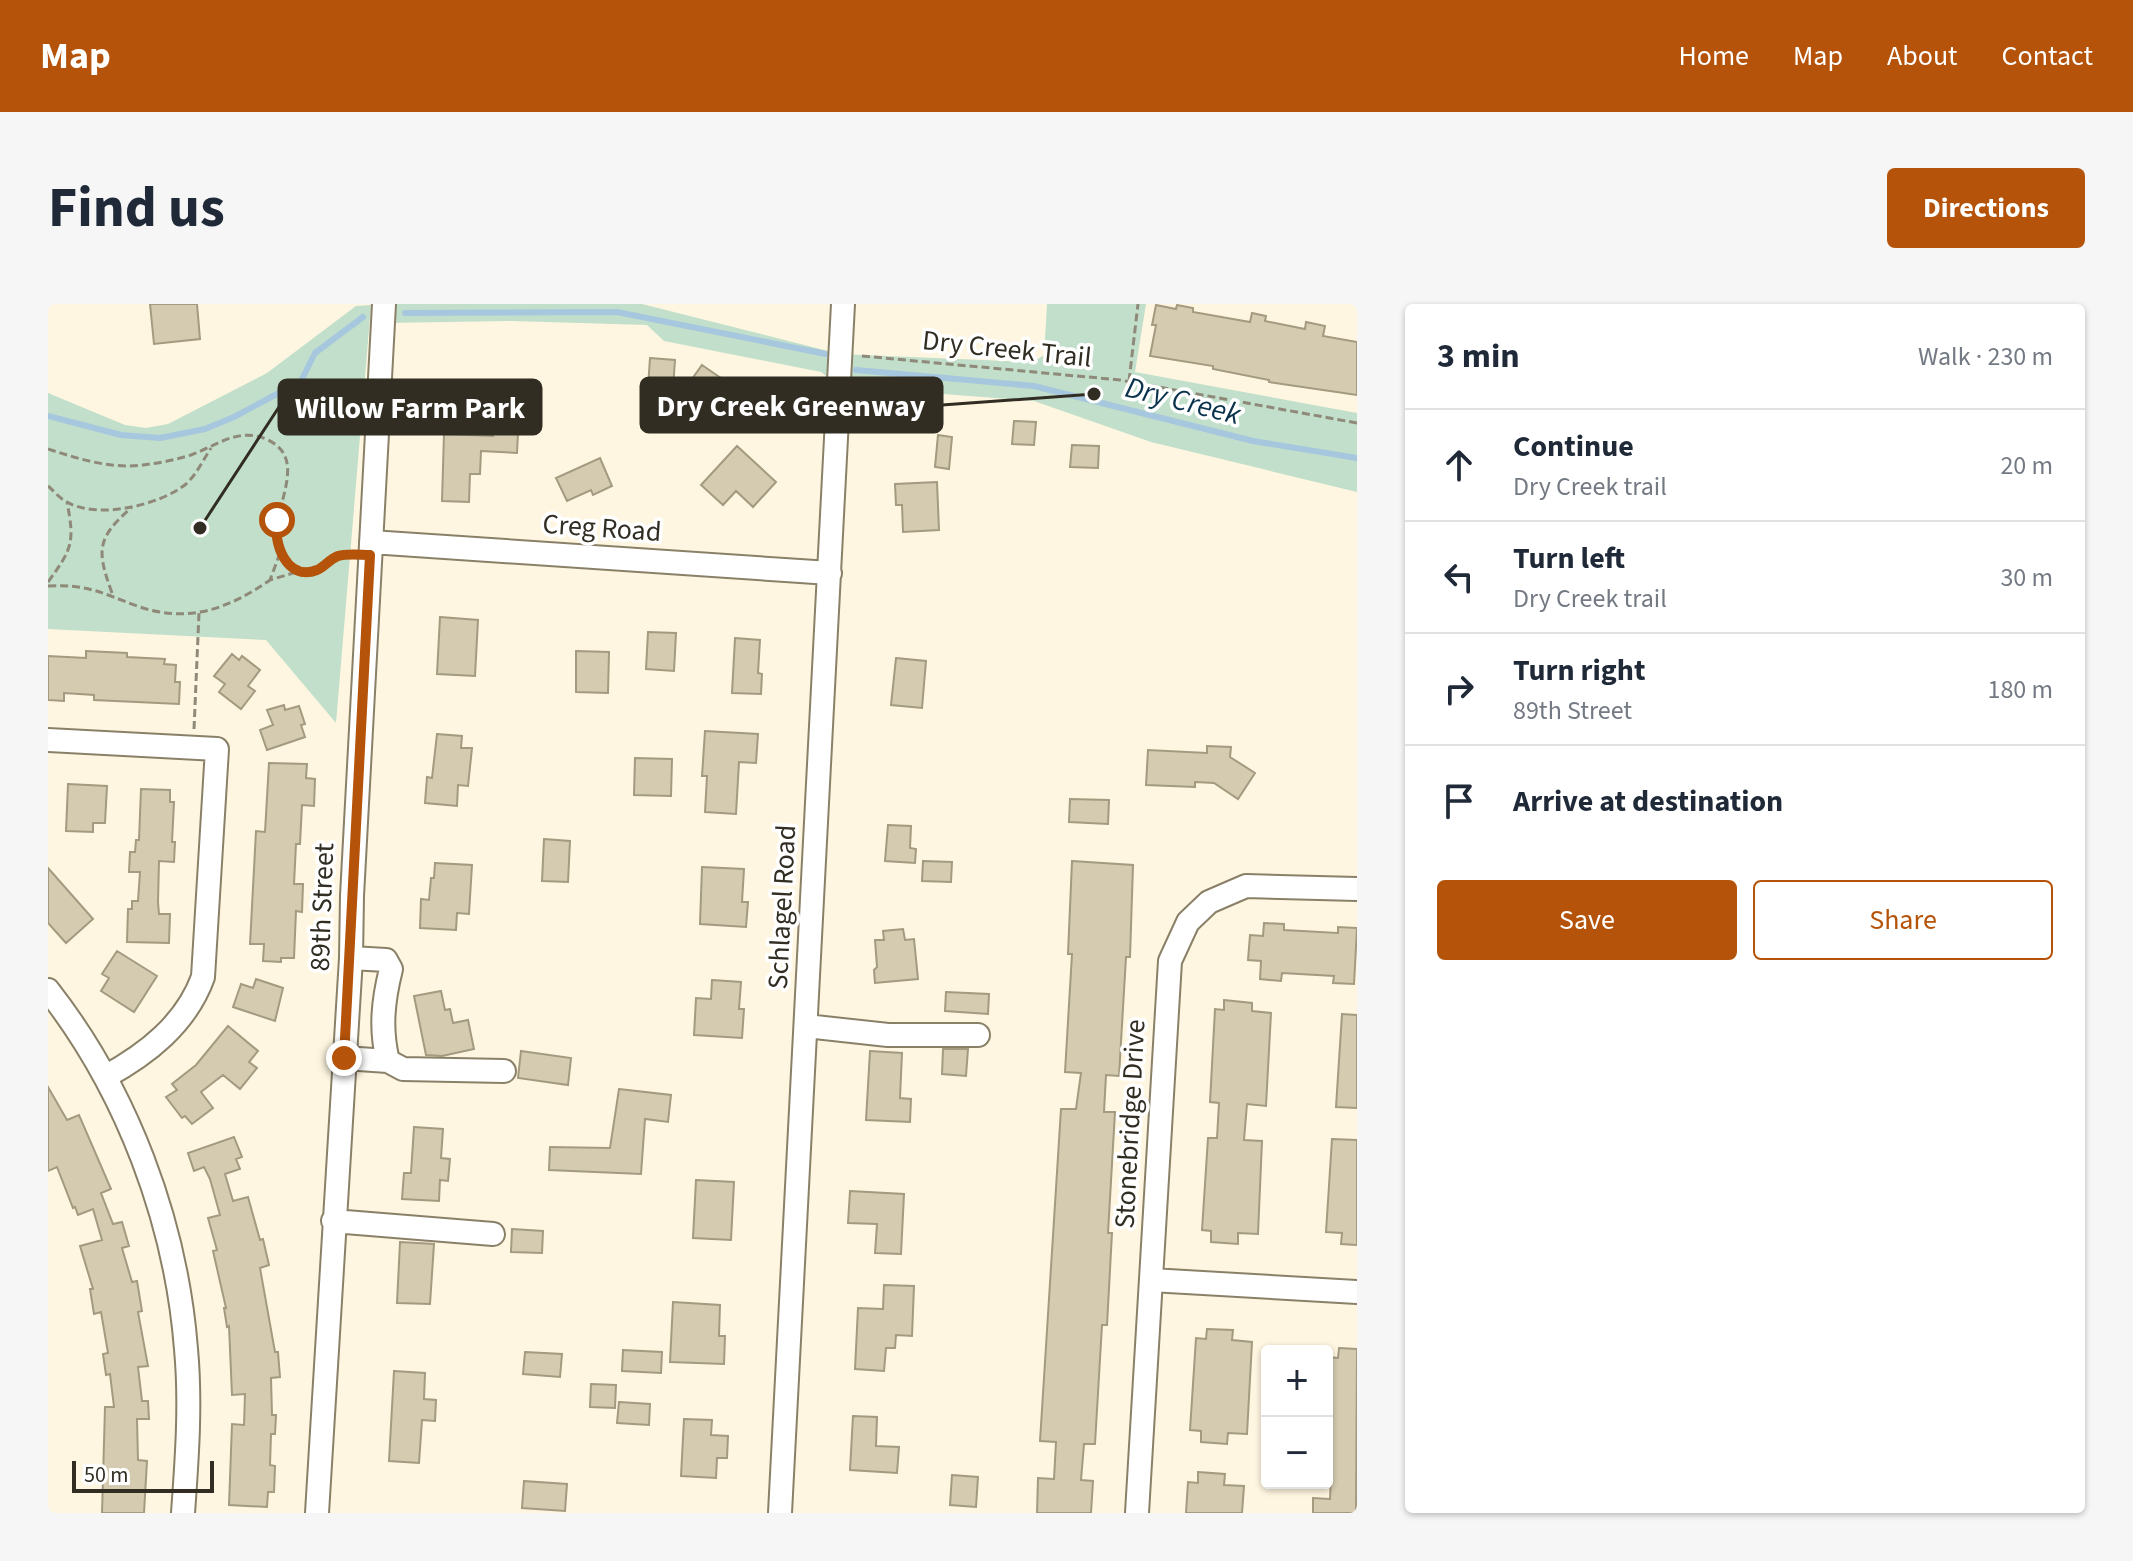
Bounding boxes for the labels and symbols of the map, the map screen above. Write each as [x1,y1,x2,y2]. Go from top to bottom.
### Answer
street label: Dry Creek Trail [920,320,1094,378]
water label: Dry Creek [1121,366,1246,436]
callout: Dry Creek Greenway [641,378,942,432]
callout: Willow Farm Park [279,380,541,434]
text: Dry Creek Greenway [657,385,926,428]
text: Willow Farm Park [295,387,526,430]
route start [259,502,295,538]
street label: Creg Road [541,504,663,552]
street label: Schlagel Road [758,824,806,990]
street label: 89th Street [300,842,344,972]
street label: Stonebridge Drive [1105,1018,1155,1230]
route end [326,1040,362,1076]
scale bar [72,1457,214,1493]

